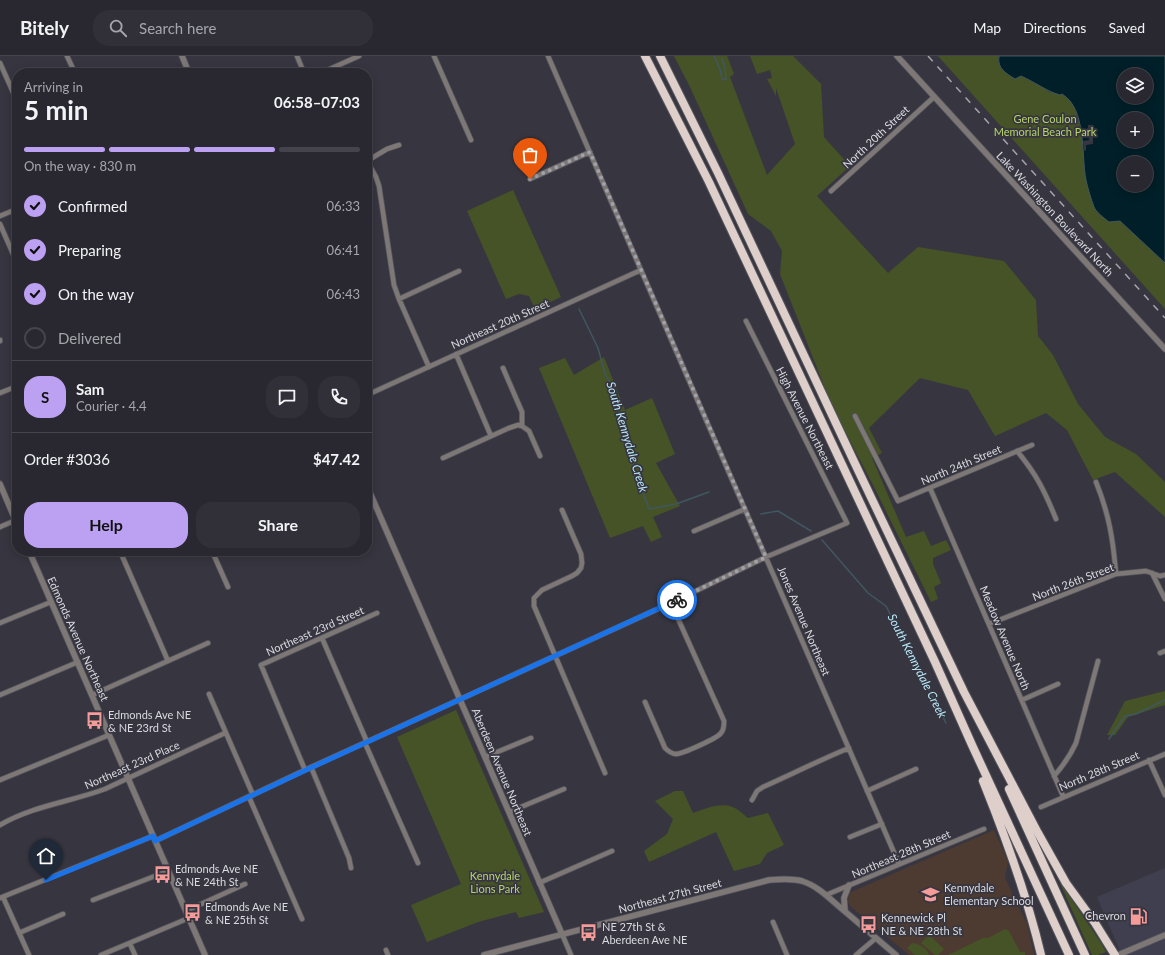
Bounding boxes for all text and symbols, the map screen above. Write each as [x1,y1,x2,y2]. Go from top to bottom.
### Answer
search box [93,10,373,46]
text: Bitely [20,16,69,39]
icon: search [107,17,129,39]
text: Search here [139,19,216,37]
text: Map [974,19,1001,36]
text: Directions [1023,19,1086,36]
text: Saved [1108,19,1145,36]
map controls [1117,68,1153,192]
button: layers [1117,68,1153,104]
text: Arriving in [24,79,83,95]
text: 06:58–07:03 [274,93,360,111]
text: 5 min [24,94,88,126]
street label: North 20th Street [840,103,912,171]
park label: Gene Coulon Memorial Beach Park [994,112,1097,138]
button: + [1117,112,1153,148]
pin [513,138,547,179]
icon: bag [519,144,541,166]
street label: Lake Washington Boulevard North [994,149,1117,279]
button: − [1117,156,1153,192]
text: On the way · 830 m [24,158,136,174]
icon: check [24,195,46,217]
text: Confirmed [58,197,127,215]
text: 06:33 [327,198,360,214]
icon: check [24,239,46,261]
text: Preparing [58,241,121,259]
text: 06:41 [327,242,360,258]
icon: check [24,283,46,305]
text: On the way [58,285,134,303]
text: 06:43 [327,286,360,302]
street label: Northeast 20th Street [449,296,551,351]
text: Delivered [58,329,121,347]
street label: High Avenue Northeast [774,364,837,471]
button: chat [266,376,308,418]
button: phone [318,376,360,418]
text: Sam [76,380,104,398]
water label: South Kennydale Creek [603,380,652,494]
text: S [41,388,49,406]
text: Courier · 4.4 [76,398,147,414]
street label: North 24th Street [919,442,1003,487]
text: Order #3036 [24,450,110,468]
text: $47.42 [313,450,360,468]
button: Help [24,502,188,548]
button: Share [196,502,360,548]
street label: North 26th Street [1030,560,1115,603]
street label: Jones Avenue Northeast [776,564,833,678]
street label: Edmonds Avenue Northeast [45,575,112,703]
courier [657,580,697,620]
street label: Meadow Avenue North [978,584,1033,692]
icon: bike [666,589,688,611]
street label: Northeast 23rd Street [264,603,366,658]
water label: South Kennydale Creek [885,611,950,721]
street label: Aberdeen Avenue Northeast [470,706,535,838]
place label: Edmonds Ave NE & NE 23rd St [108,708,191,734]
bus stop icon: Edmonds Ave NE & NE 23rd St [85,711,105,731]
street label: Northeast 23rd Place [82,738,181,791]
street label: North 28th Street [1057,748,1141,793]
street label: Northeast 28th Street [849,827,952,880]
pin [29,839,63,880]
icon: home [35,845,57,867]
place label: Edmonds Ave NE & NE 24th St [175,862,258,888]
bus stop icon: Edmonds Ave NE & NE 24th St [152,865,172,885]
park label: Kennydale Lions Park [470,869,520,895]
street label: Northeast 27th Street [617,876,723,916]
place label: Kennydale Elementary School [944,881,1034,907]
school or university icon: Kennydale Elementary School [921,884,941,904]
place label: Edmonds Ave NE & NE 25th St [205,900,288,926]
bus stop icon: Edmonds Ave NE & NE 25th St [182,903,202,923]
fuel station icon: Chevron [1129,906,1149,926]
place label: Chevron [1085,909,1126,922]
place label: Kennewick Pl NE & NE 28th St [881,911,962,937]
bus stop icon: Kennewick Pl NE & NE 28th St [858,914,878,934]
place label: NE 27th St & Aberdeen Ave NE [602,920,687,946]
bus stop icon: NE 27th St & Aberdeen Ave NE [579,923,599,943]

